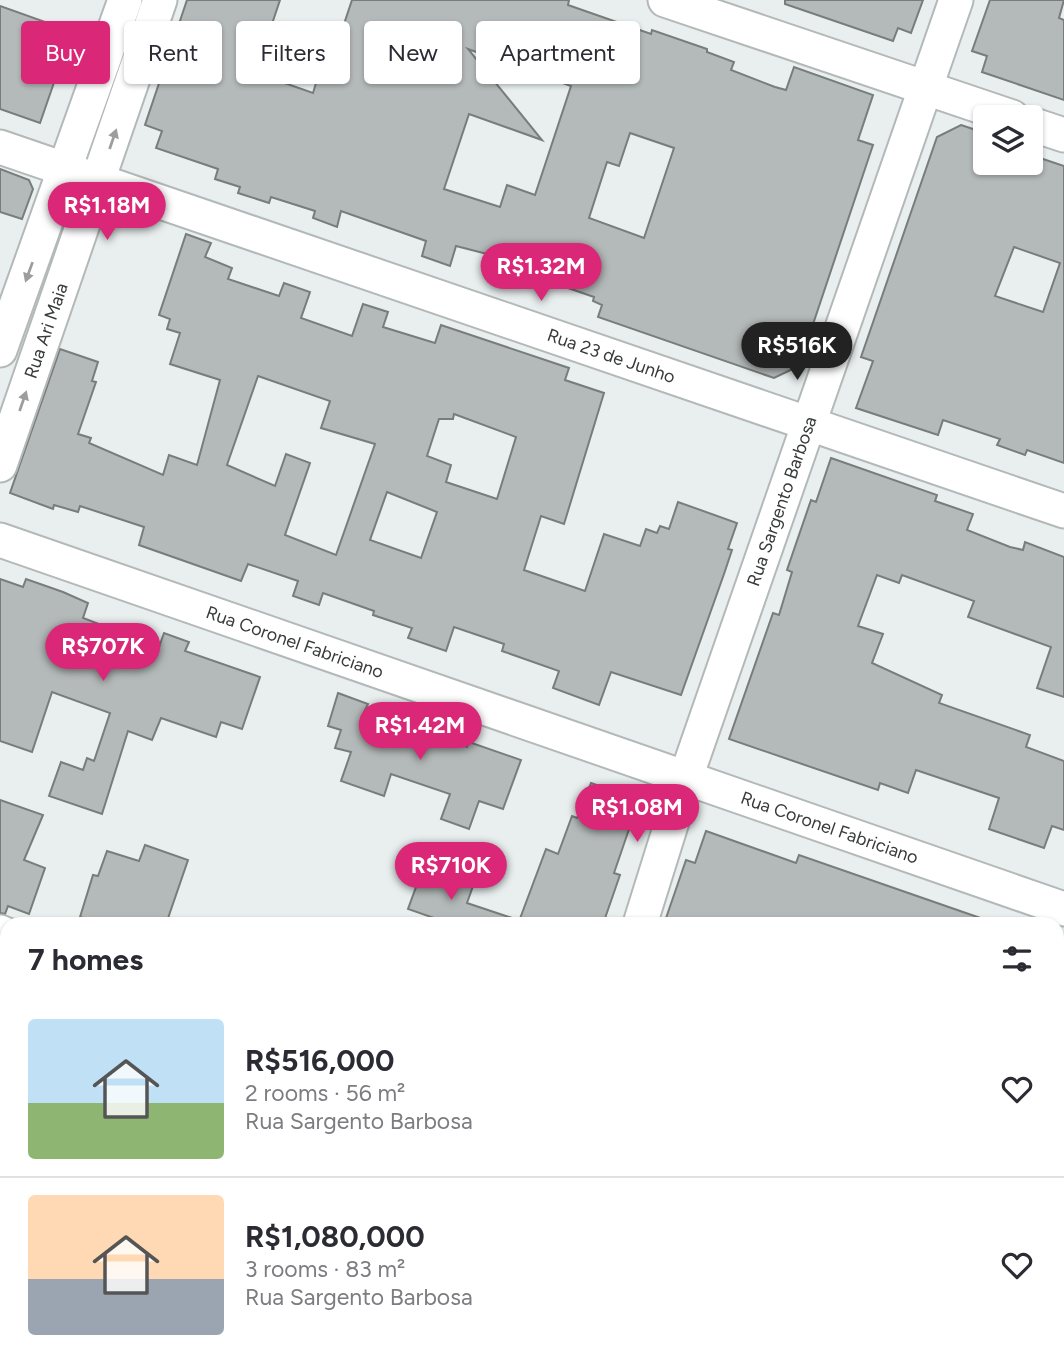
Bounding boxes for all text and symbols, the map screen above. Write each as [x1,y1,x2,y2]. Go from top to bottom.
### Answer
chip: Buy [21,21,110,84]
chip: Rent [124,21,222,84]
chip: Filters [236,21,350,84]
chip: New [364,21,462,84]
chip: Apartment [476,21,640,84]
map controls [973,105,1043,175]
button: layers [973,105,1043,175]
one-way arrow [108,129,119,150]
pin: R$1.18M [42,182,172,242]
text: R$1.18M [64,191,150,219]
pin: R$1.32M [476,244,606,303]
text: R$1.32M [497,252,585,280]
one-way arrow [23,262,34,283]
street label: Rua Ari Maia [20,280,73,381]
pin: R$516K [740,322,854,382]
street label: Rua 23 de Junho [544,324,678,388]
text: R$516K [757,331,837,359]
one-way arrow [18,390,29,411]
street label: Rua Sargento Barbosa [742,413,822,589]
street label: Rua Coronel Fabriciano [203,601,387,683]
pin: R$707K [46,624,160,683]
text: R$707K [61,632,145,660]
pin: R$1.42M [355,702,485,762]
text: R$1.42M [375,711,465,739]
pin: R$1.08M [572,784,702,844]
street label: Rua Coronel Fabriciano [738,787,921,869]
text: R$1.08M [591,793,683,821]
pin: R$710K [394,842,508,902]
text: R$710K [411,851,491,879]
icon: filters [998,940,1036,978]
text: 7 homes [28,941,143,978]
text: R$516,000 [245,1042,395,1079]
icon: home [84,1047,168,1131]
icon: heart [998,1070,1036,1108]
text: 2 rooms · 56 m² [245,1079,405,1107]
text: Rua Sargento Barbosa [245,1107,473,1135]
text: R$1,080,000 [245,1218,425,1255]
icon: home [84,1223,168,1307]
icon: heart [998,1246,1036,1284]
text: 3 rooms · 83 m² [245,1255,405,1283]
text: Rua Sargento Barbosa [245,1283,473,1311]

